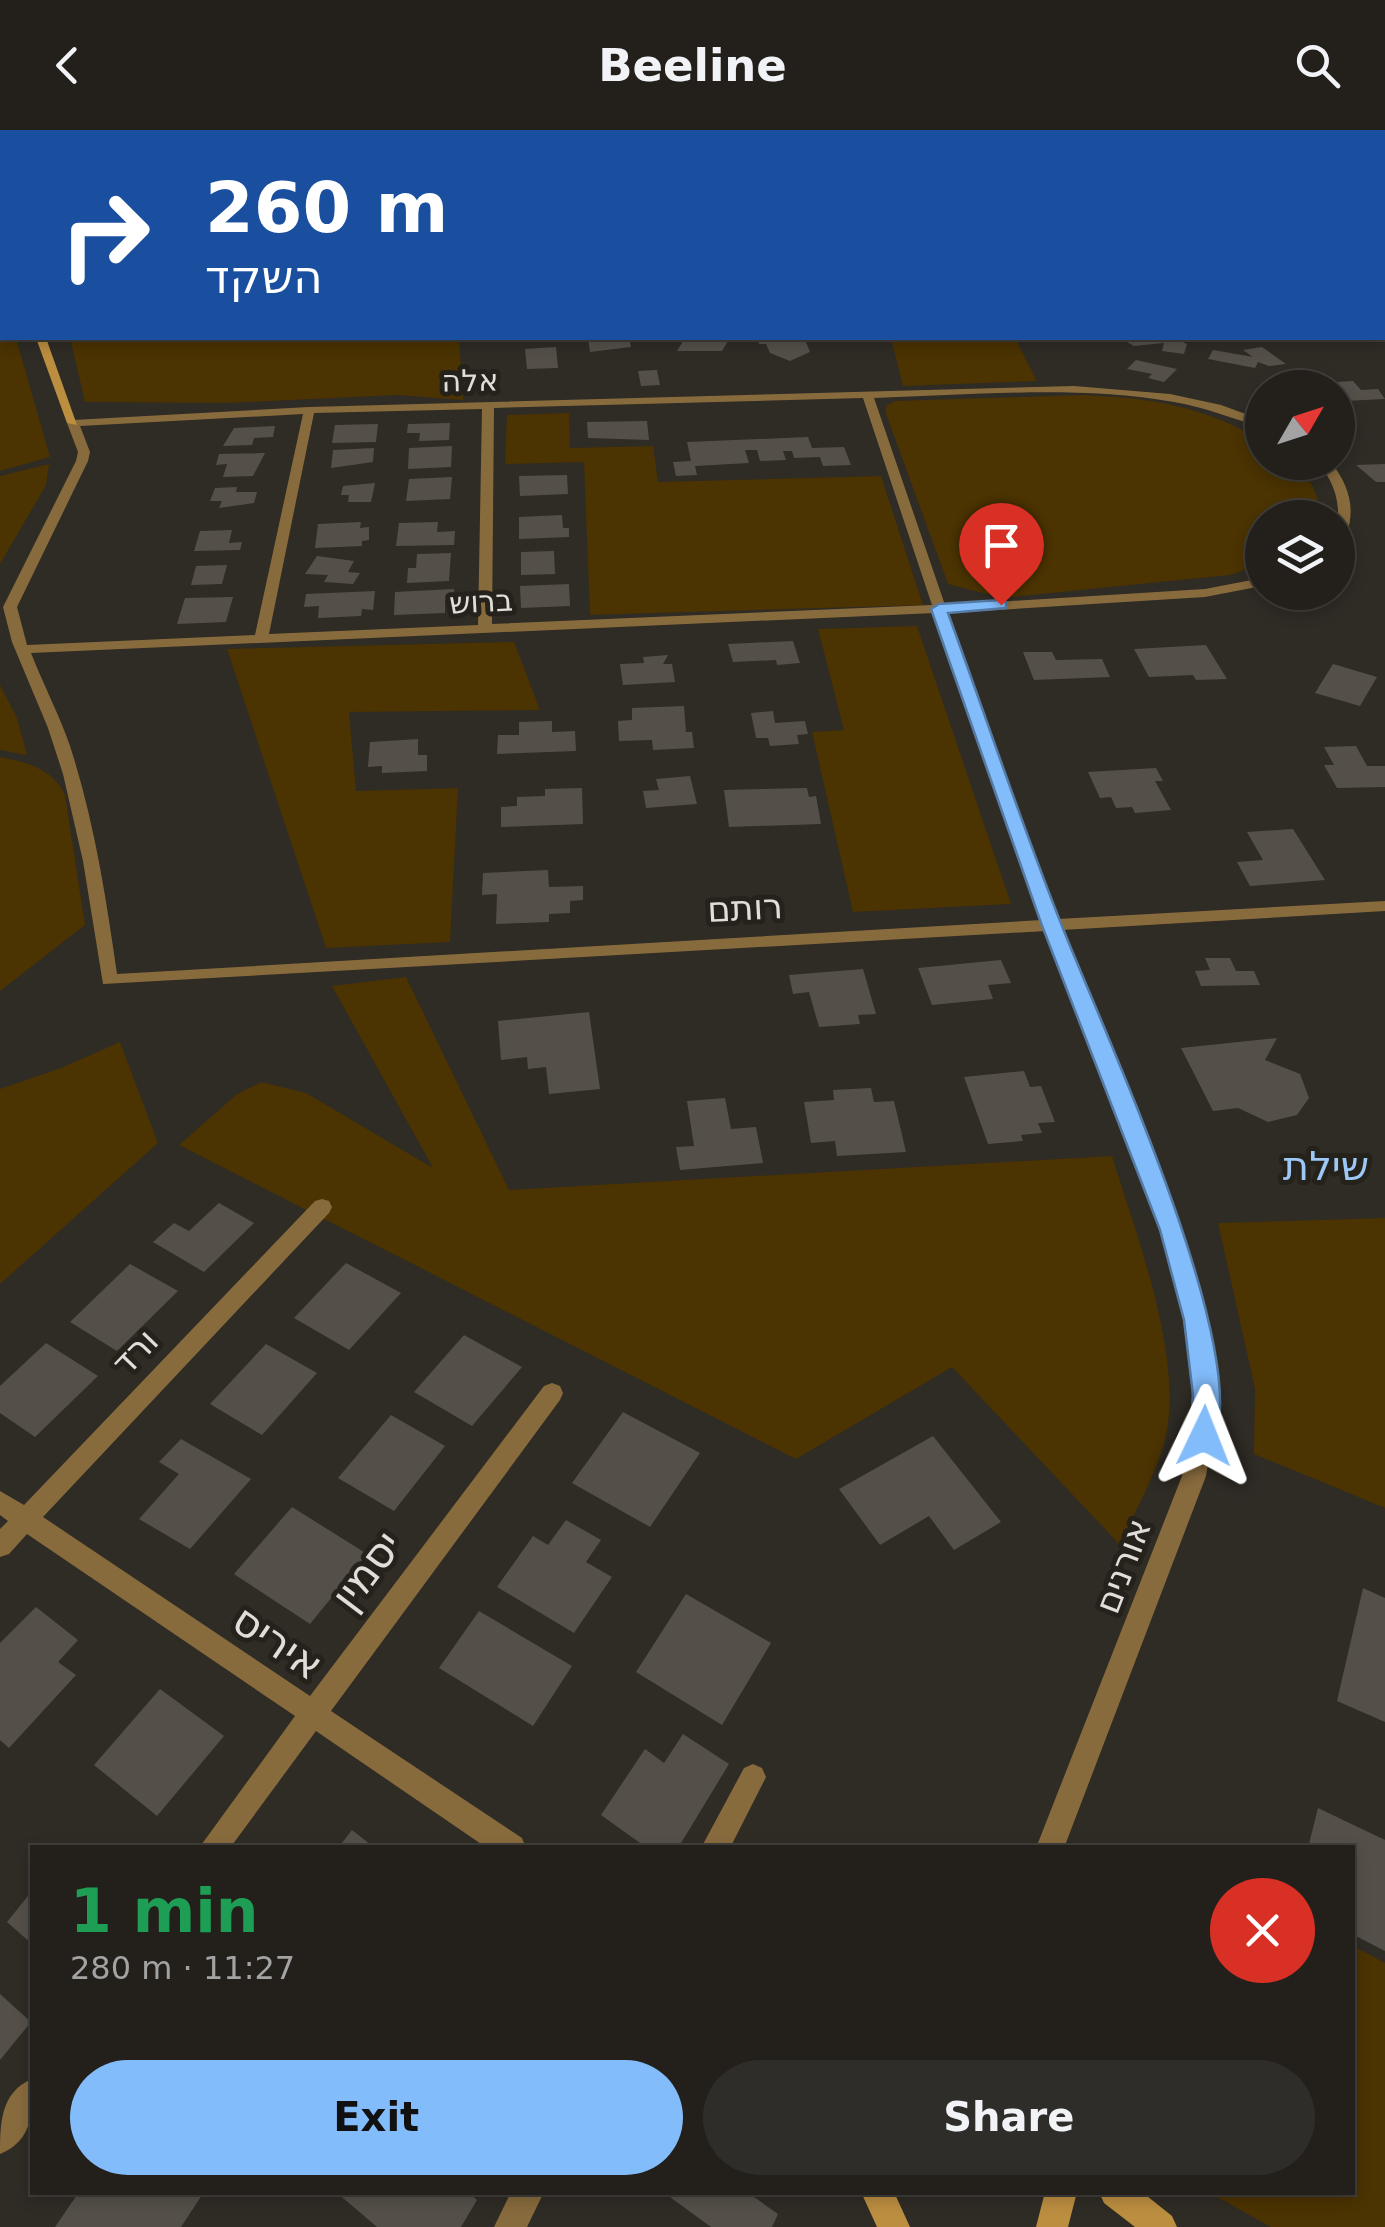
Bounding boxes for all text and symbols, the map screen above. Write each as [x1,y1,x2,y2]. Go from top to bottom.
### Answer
icon: back [40,38,95,93]
icon: search [1290,38,1345,93]
text: Beeline [598,39,787,92]
text: 260 m [205,167,448,249]
icon: right [40,170,170,300]
text: השקד [205,251,323,304]
street label: אלה [441,363,499,398]
north arrow [1245,370,1355,480]
map controls [1245,370,1355,610]
button: layers [1245,500,1355,610]
pin [959,503,1044,606]
icon: arrive [974,518,1029,573]
street label: ברוש [448,582,514,621]
street label: רותם [706,886,784,930]
district label: שילת [1283,1143,1369,1189]
street label: ורד [104,1321,166,1383]
position arrow [1152,1384,1256,1488]
street label: אורנים [1087,1513,1159,1619]
street label: יסמין [321,1521,412,1619]
street label: איריס [223,1595,332,1690]
text: 1 min [70,1876,258,1946]
button: close [1210,1878,1315,1983]
text: 280 m · 11:27 [70,1949,295,1987]
button: Exit [70,2060,683,2175]
button: Share [703,2060,1315,2175]

